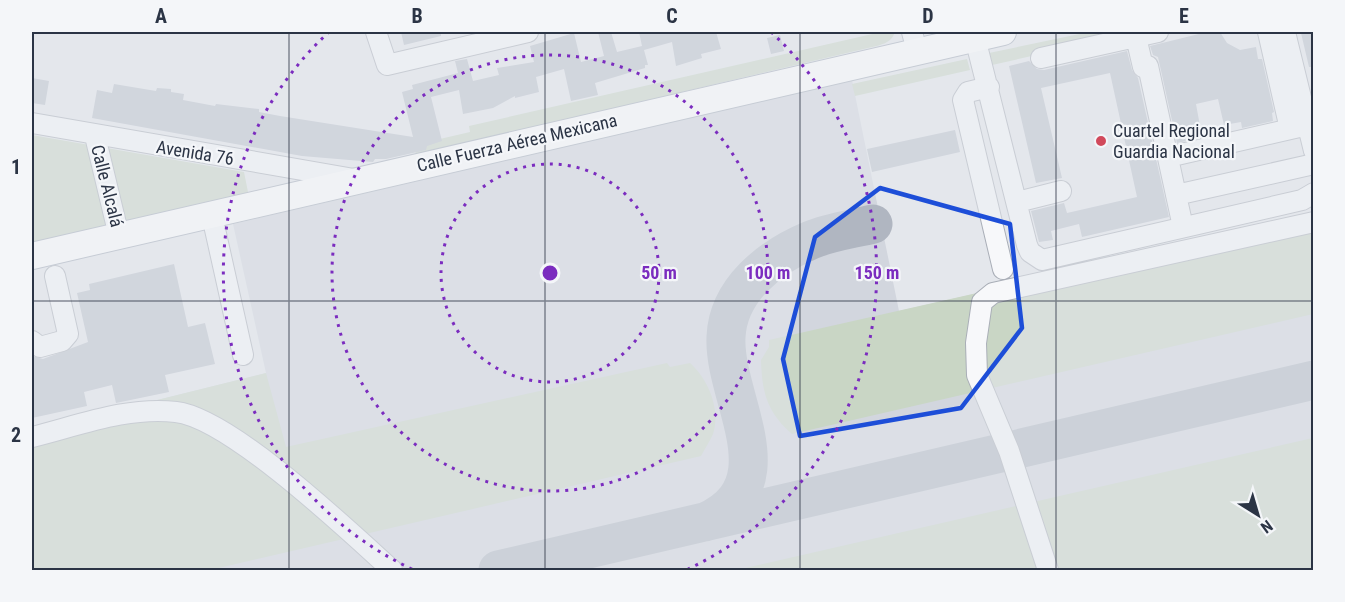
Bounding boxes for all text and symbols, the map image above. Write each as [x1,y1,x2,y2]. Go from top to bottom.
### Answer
text: A [155,4,167,28]
text: B [411,4,423,28]
text: C [666,4,678,28]
text: D [922,4,934,28]
text: E [1179,4,1189,28]
street label: Calle Fuerza Aérea Mexicana [415,109,619,176]
place label: Cuartel Regional Guardia Nacional [1113,120,1235,162]
marker: Cuartel Regional Guardia Nacional [1094,134,1108,148]
street label: Avenida 76 [155,136,235,169]
street label: Calle Alcalá [87,143,128,229]
text: 1 [11,155,21,179]
text: 50 m [641,262,677,283]
text: 100 m [746,262,790,283]
text: 150 m [855,262,899,283]
centre of rings [540,263,560,283]
text: 2 [11,423,21,447]
north arrow [1228,485,1288,545]
text: N [1257,516,1276,537]

